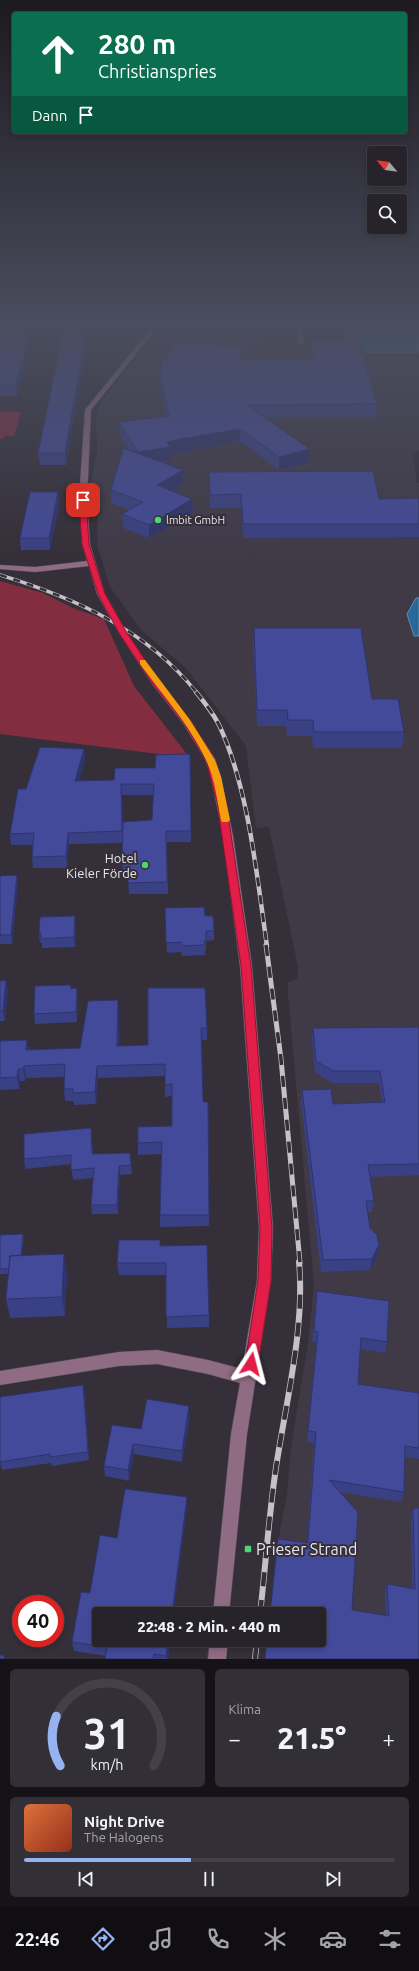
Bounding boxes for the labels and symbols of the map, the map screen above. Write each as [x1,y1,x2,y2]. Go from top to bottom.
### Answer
north arrow [367,146,407,186]
pin [66,483,100,517]
place label: lmbit GmbH [166,514,225,526]
marker: lmbit GmbH [153,515,163,525]
place label: Hotel Kieler Förde [66,851,138,880]
marker: Hotel Kieler Förde [140,860,150,870]
position arrow [230,1343,272,1385]
place label: Prieser Strand [256,1540,357,1558]
marker: Prieser Strand [243,1544,253,1554]
speed limit sign: 40 [12,1595,64,1647]

